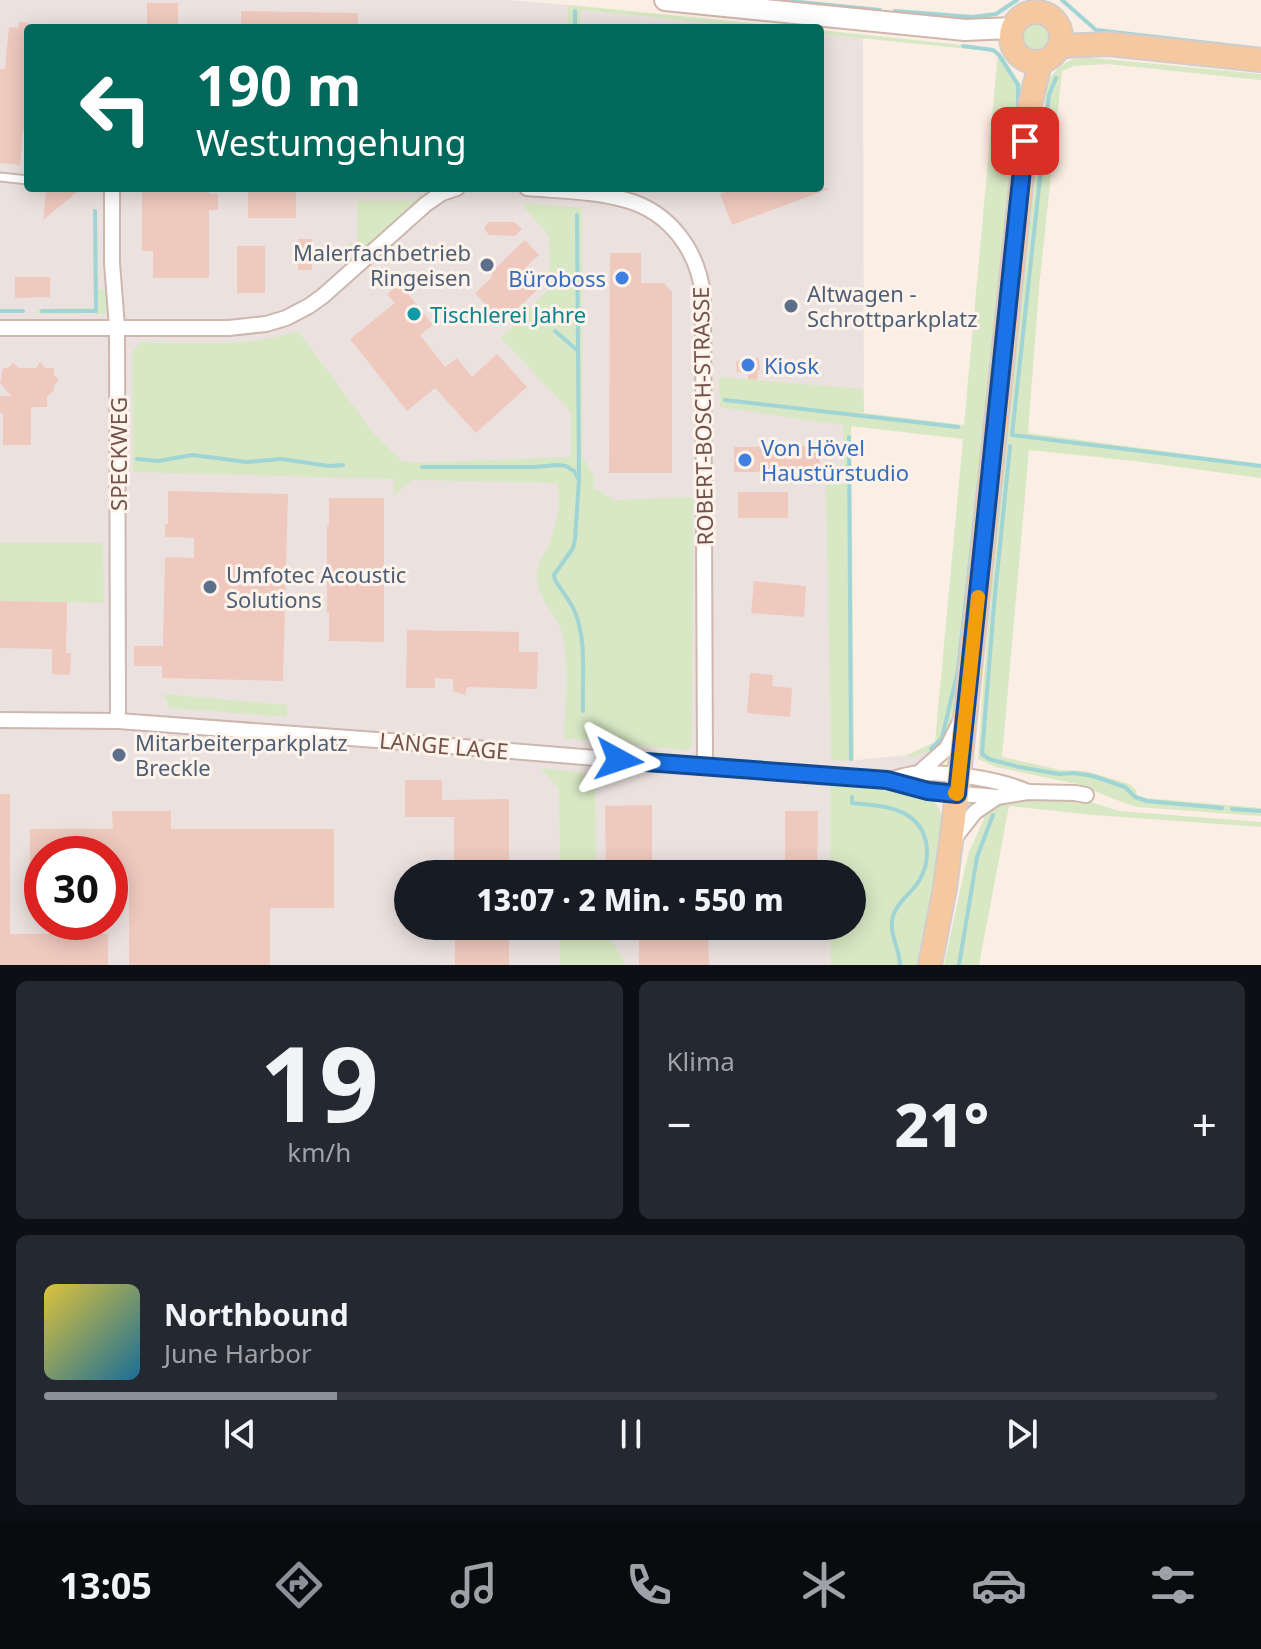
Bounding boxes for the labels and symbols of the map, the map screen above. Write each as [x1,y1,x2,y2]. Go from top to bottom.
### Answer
pin [991,107,1059,175]
place label: Malerfachbetrieb Ringeisen [293,237,471,292]
marker: Malerfachbetrieb Ringeisen [478,256,496,274]
place label: Büroboss [508,263,606,293]
marker: Büroboss [613,269,631,287]
place label: Altwagen - Schrottparkplatz [807,278,978,333]
street label: ROBERT-BOSCH-STRASSE [685,286,719,546]
marker: Altwagen - Schrottparkplatz [782,297,800,315]
place label: Tischlerei Jahre [430,299,586,329]
marker: Tischlerei Jahre [405,305,423,323]
place label: Kiosk [764,350,819,380]
marker: Kiosk [739,356,757,374]
street label: SPECKWEG [103,397,133,511]
place label: Von Hövel Haustürstudio [761,432,909,487]
marker: Von Hövel Haustürstudio [736,451,754,469]
place label: Umfotec Acoustic Solutions [226,559,406,614]
marker: Umfotec Acoustic Solutions [201,578,219,596]
position arrow [577,718,661,802]
street label: LANGE LAGE [378,724,510,766]
place label: Mitarbeiterparkplatz Breckle [135,727,348,782]
marker: Mitarbeiterparkplatz Breckle [110,746,128,764]
speed limit sign: 30 [24,836,128,940]

